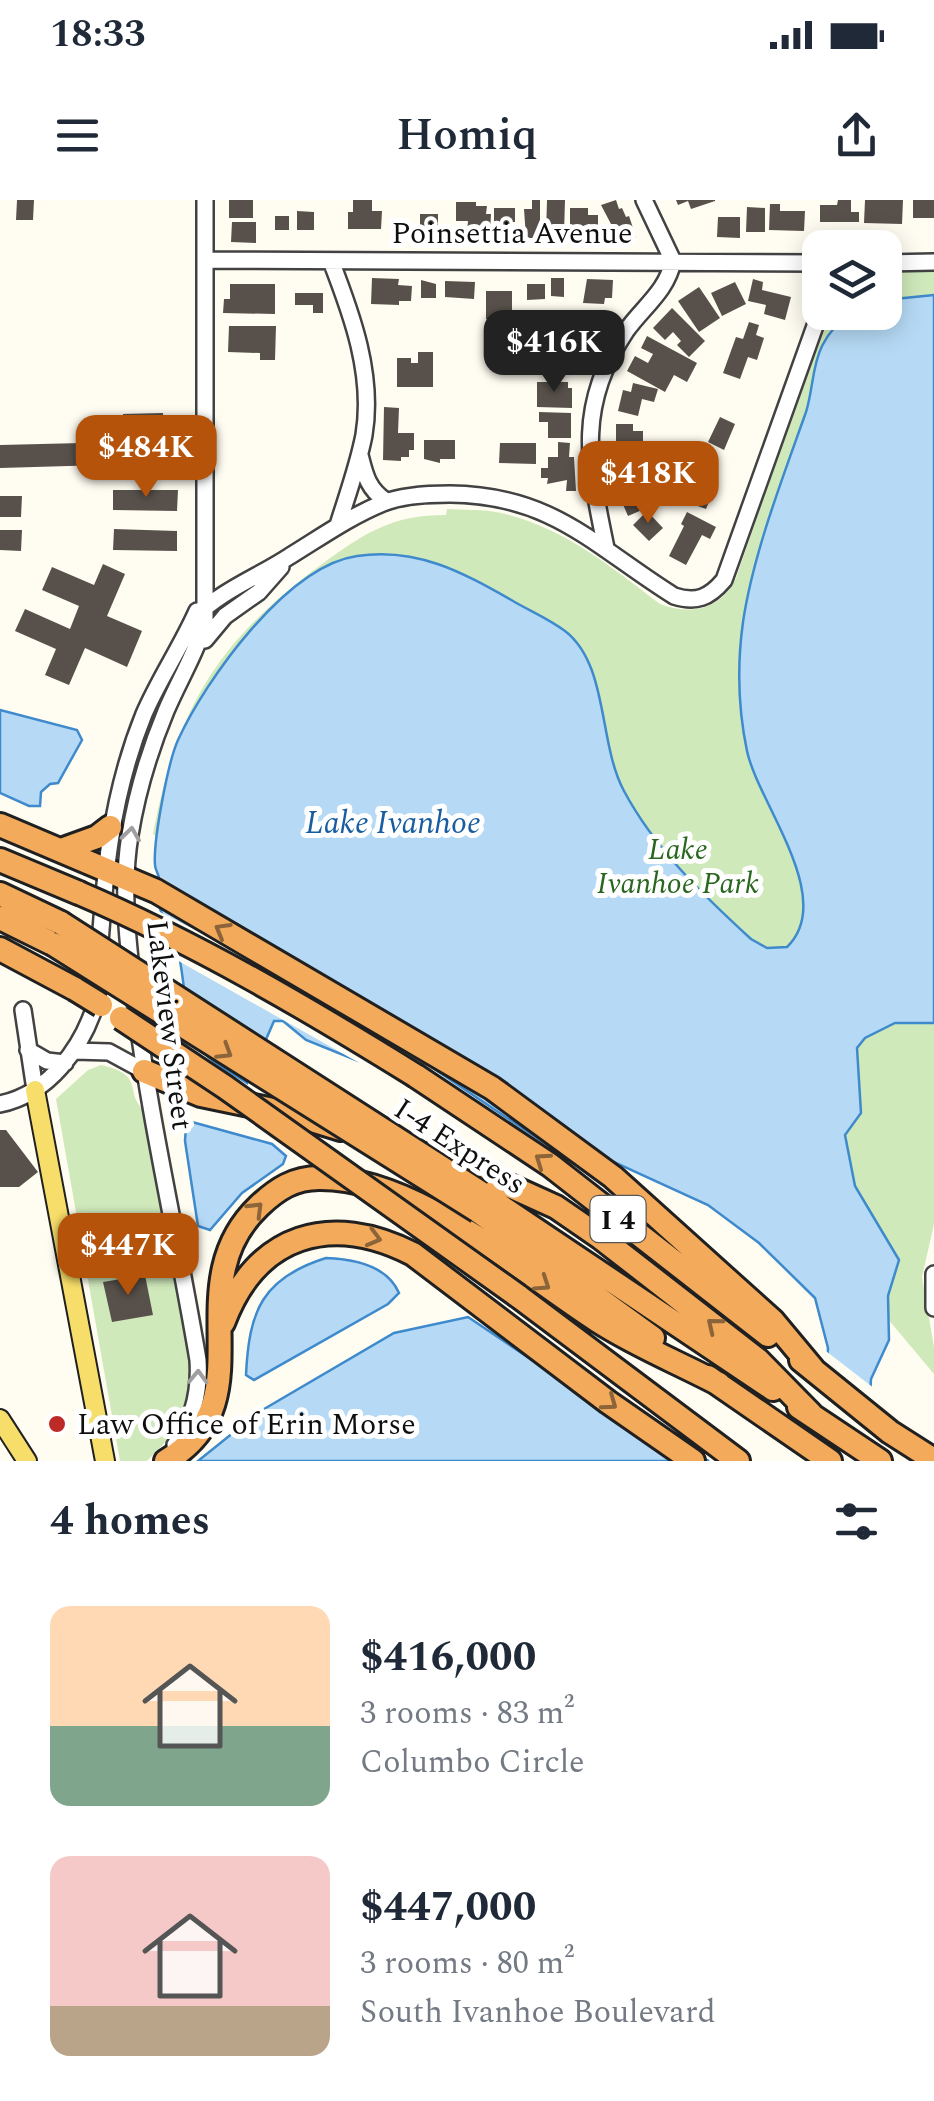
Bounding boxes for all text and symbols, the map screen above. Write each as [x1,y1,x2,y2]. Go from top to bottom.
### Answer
text: 18:33 [50,6,145,64]
text: Homiq [396,101,538,170]
icon: menu [50,108,105,163]
icon: share [829,108,884,163]
street label: Poinsettia Avenue [392,211,632,257]
map controls [802,230,902,330]
button: layers [802,230,902,330]
pin: $416K [484,310,624,395]
text: $416K [506,318,602,367]
pin: $484K [76,415,216,500]
text: $484K [98,423,194,472]
pin: $418K [578,441,718,526]
text: $418K [600,449,696,498]
water label: Lake Ivanhoe [305,799,481,848]
one-way arrow [120,826,141,843]
park label: Lake Ivanhoe Park [597,827,759,907]
street label: Lakeview Street [133,917,205,1133]
one-way arrow [215,922,233,942]
one-way arrow [214,1039,232,1058]
street label: I-4 Express [384,1087,534,1207]
one-way arrow [534,1154,553,1172]
road number: I 4 [590,1196,646,1242]
one-way arrow [245,1203,263,1221]
pin: $447K [58,1213,198,1298]
text: $447K [80,1221,176,1270]
one-way arrow [365,1227,382,1248]
one-way arrow [532,1272,550,1291]
one-way arrow [707,1319,725,1337]
one-way arrow [187,1369,208,1385]
one-way arrow [599,1392,617,1409]
place label: Law Office of Erin Morse [77,1402,416,1448]
marker: Law Office of Erin Morse [46,1413,68,1435]
text: 4 homes [50,1490,210,1553]
icon: filters [829,1494,884,1549]
text: $416,000 [360,1626,536,1689]
icon: home [130,1646,250,1766]
text: 3 rooms · 83 m² [360,1689,574,1738]
text: Columbo Circle [360,1738,585,1787]
text: $447,000 [360,1876,536,1939]
icon: home [130,1896,250,2016]
text: 3 rooms · 80 m² [360,1939,574,1988]
text: South Ivanhoe Boulevard [360,1988,716,2037]

